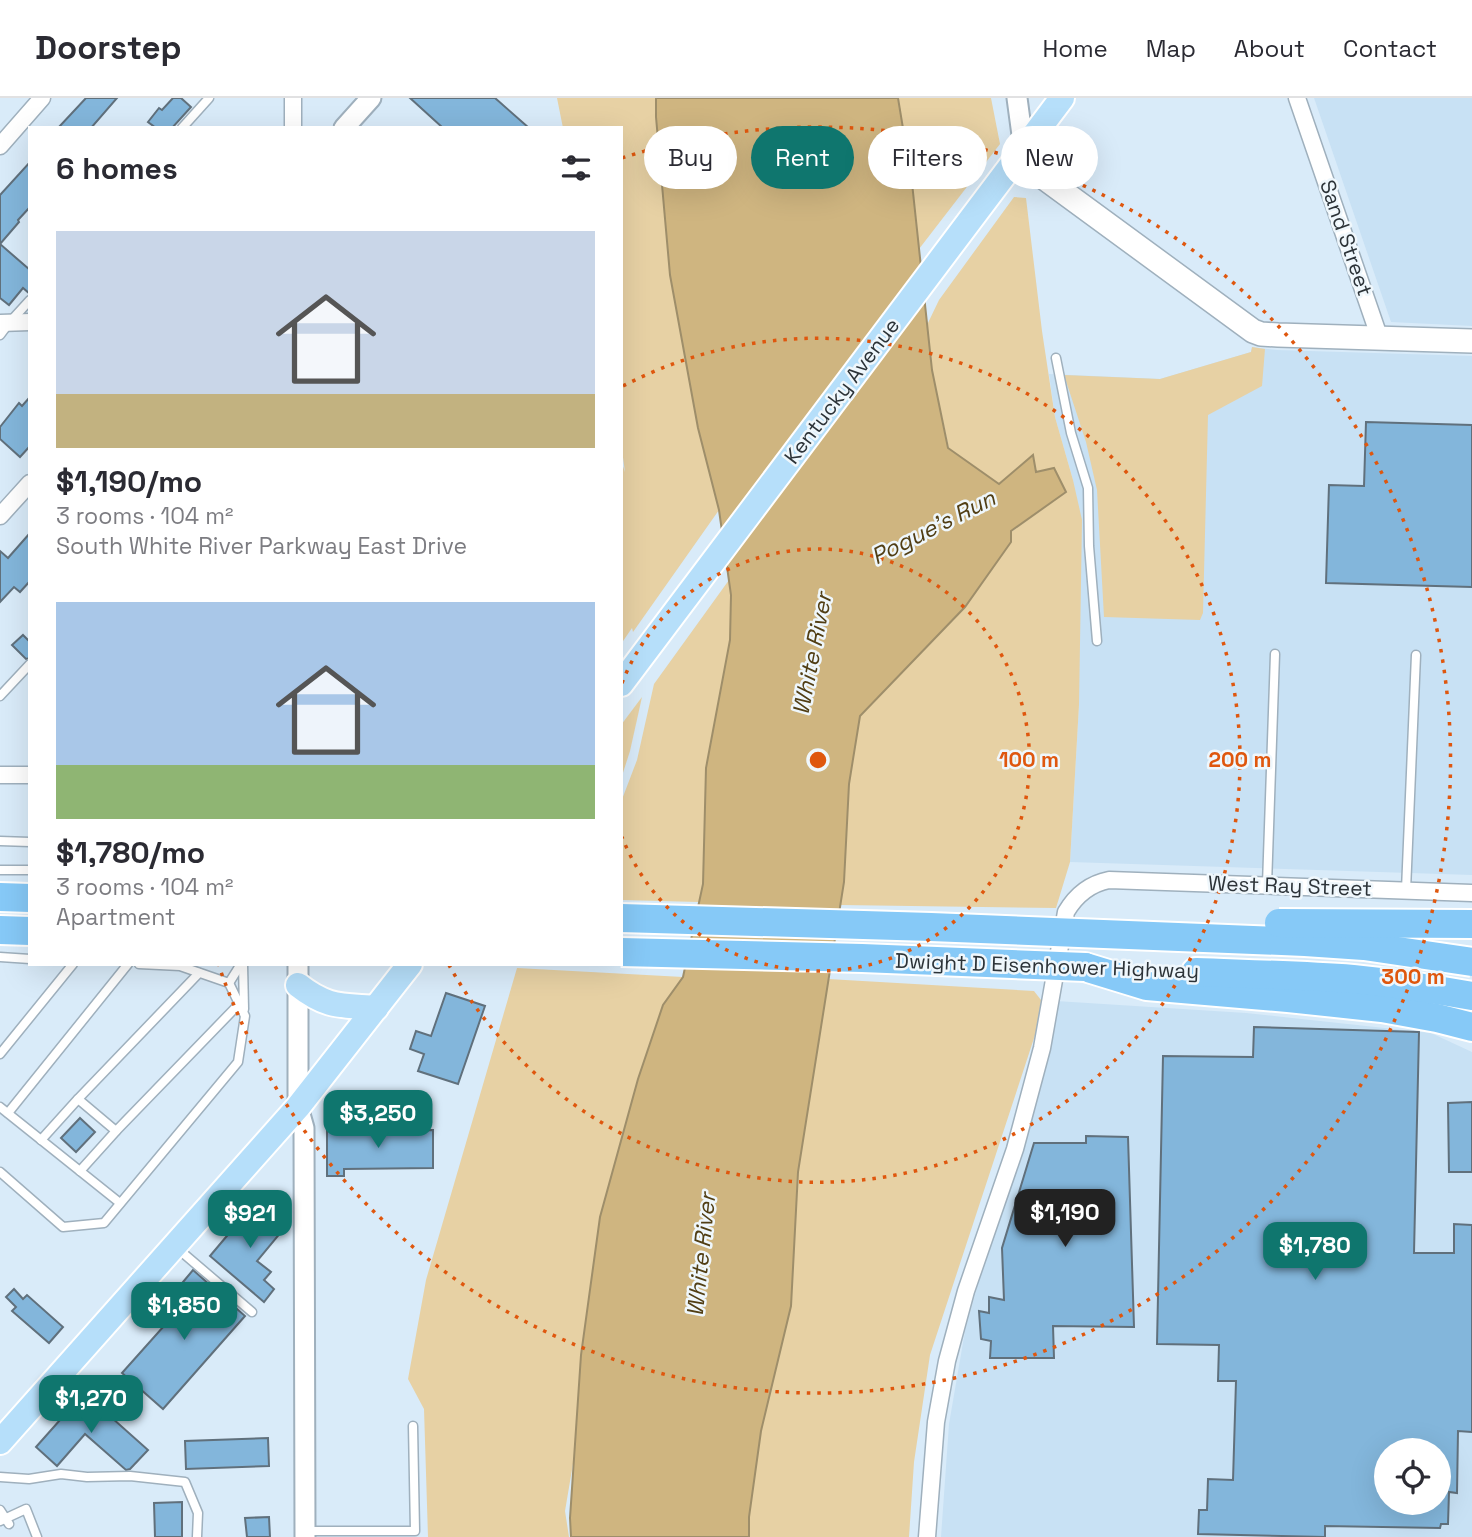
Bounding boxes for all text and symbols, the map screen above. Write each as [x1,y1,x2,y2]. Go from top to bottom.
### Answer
text: Doorstep [35,27,182,69]
text: Home [1042,33,1108,64]
text: Map [1146,33,1196,64]
text: About [1234,33,1305,64]
text: Contact [1343,33,1437,64]
chip: Buy [644,126,737,189]
chip: Rent [751,126,854,189]
chip: Filters [868,126,987,189]
chip: New [1001,126,1098,189]
text: 6 homes [56,149,178,188]
icon: filters [557,149,595,187]
street label: Sand Street [1314,176,1379,299]
icon: home [263,276,389,402]
street label: Kentucky Avenue [778,312,905,469]
text: $1,190/mo [56,462,202,501]
water label: Pogue's Run [866,482,1001,571]
text: 3 rooms · 104 m² [56,501,233,531]
text: South White River Parkway East Drive [56,531,467,561]
water label: White River [785,588,839,718]
icon: home [263,647,389,773]
text: 100 m [999,746,1059,773]
text: 200 m [1209,746,1271,773]
centre of rings [806,748,830,772]
text: $1,780/mo [56,833,205,872]
street label: West Ray Street [1208,869,1372,902]
text: 3 rooms · 104 m² [56,872,233,902]
text: Apartment [56,902,176,932]
street label: Dwight D Eisenhower Highway [895,947,1199,984]
text: 300 m [1381,963,1445,990]
pin: $3,250 [321,1090,435,1150]
text: $3,250 [339,1098,417,1128]
pin: $921 [209,1190,291,1250]
water label: White River [680,1190,723,1318]
pin: $1,190 [1008,1190,1122,1249]
text: $1,190 [1030,1197,1100,1227]
text: $921 [224,1198,276,1228]
pin: $1,780 [1258,1222,1372,1282]
text: $1,780 [1279,1230,1351,1260]
pin: $1,850 [127,1282,241,1342]
text: $1,850 [147,1290,221,1320]
pin: $1,270 [34,1376,148,1435]
text: $1,270 [55,1383,127,1413]
map controls [1374,1438,1451,1515]
button: locate [1374,1438,1451,1515]

